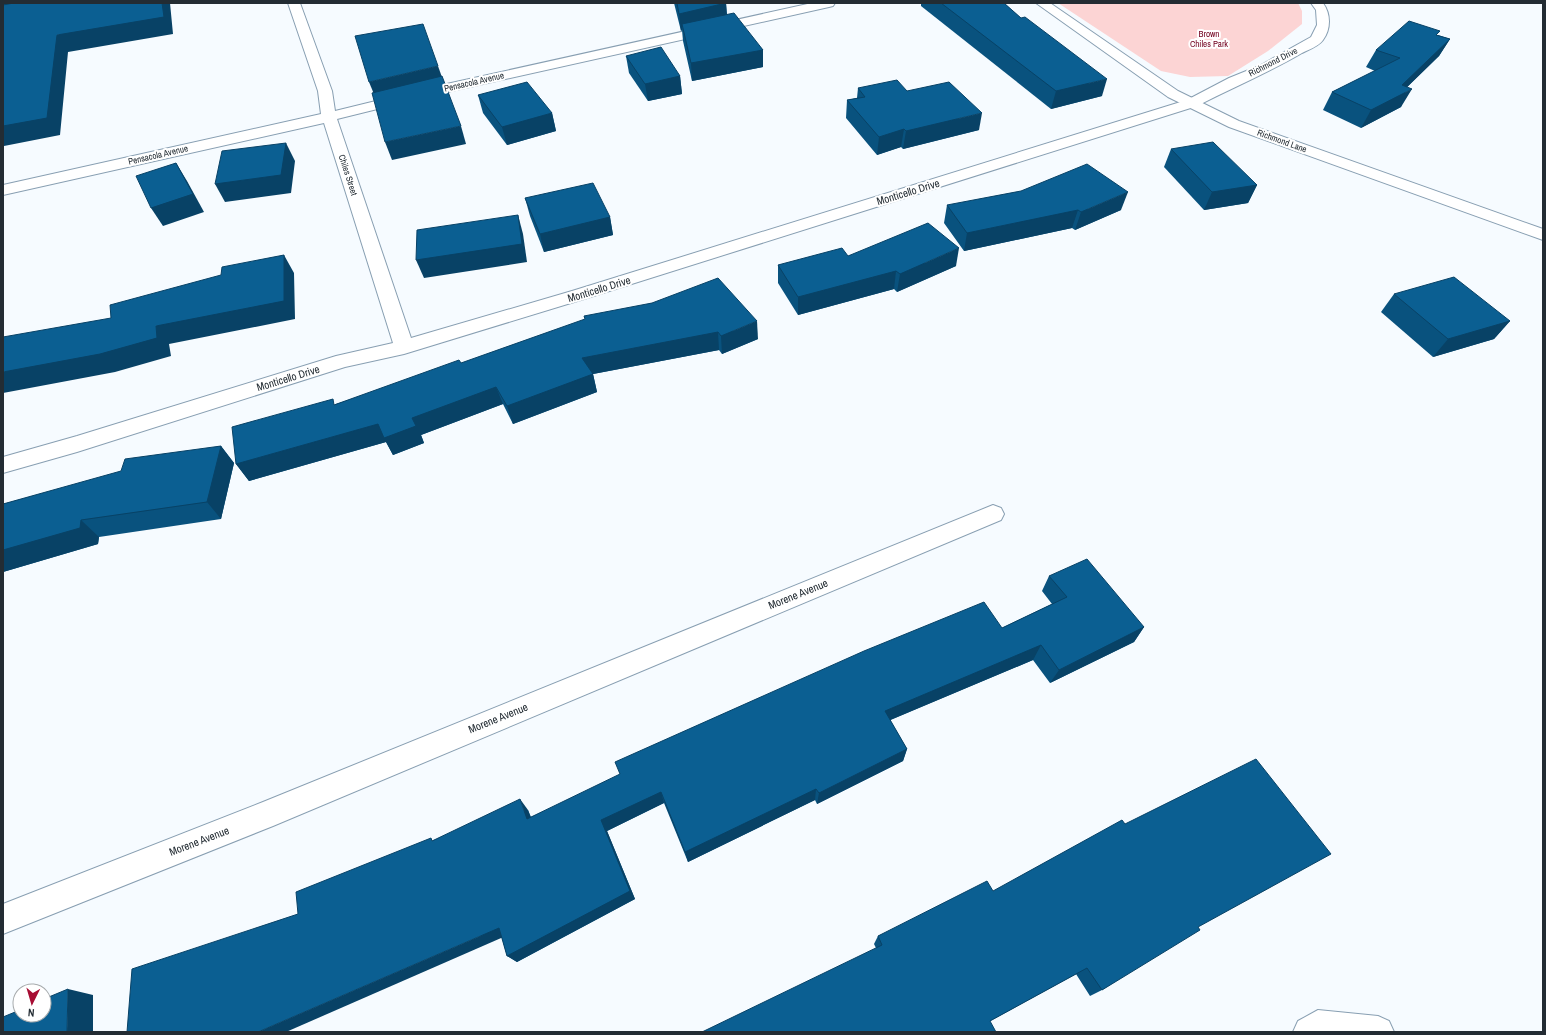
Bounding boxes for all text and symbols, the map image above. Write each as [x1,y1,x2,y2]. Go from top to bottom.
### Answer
park label: Brown Chiles Park [1190,28,1228,50]
street label: Richmond Drive [1247,45,1299,79]
street label: Pensacola Avenue [443,69,505,95]
street label: Richmond Lane [1255,126,1309,156]
street label: Pensacola Avenue [127,142,189,168]
street label: Chiles Street [336,153,360,197]
street label: Monticello Drive [875,176,941,208]
street label: Monticello Drive [566,273,632,305]
street label: Monticello Drive [255,362,321,394]
street label: Morene Avenue [766,576,830,612]
street label: Morene Avenue [466,700,530,736]
street label: Morene Avenue [167,823,231,859]
north arrow [12,983,52,1023]
text: N [27,1006,35,1020]

